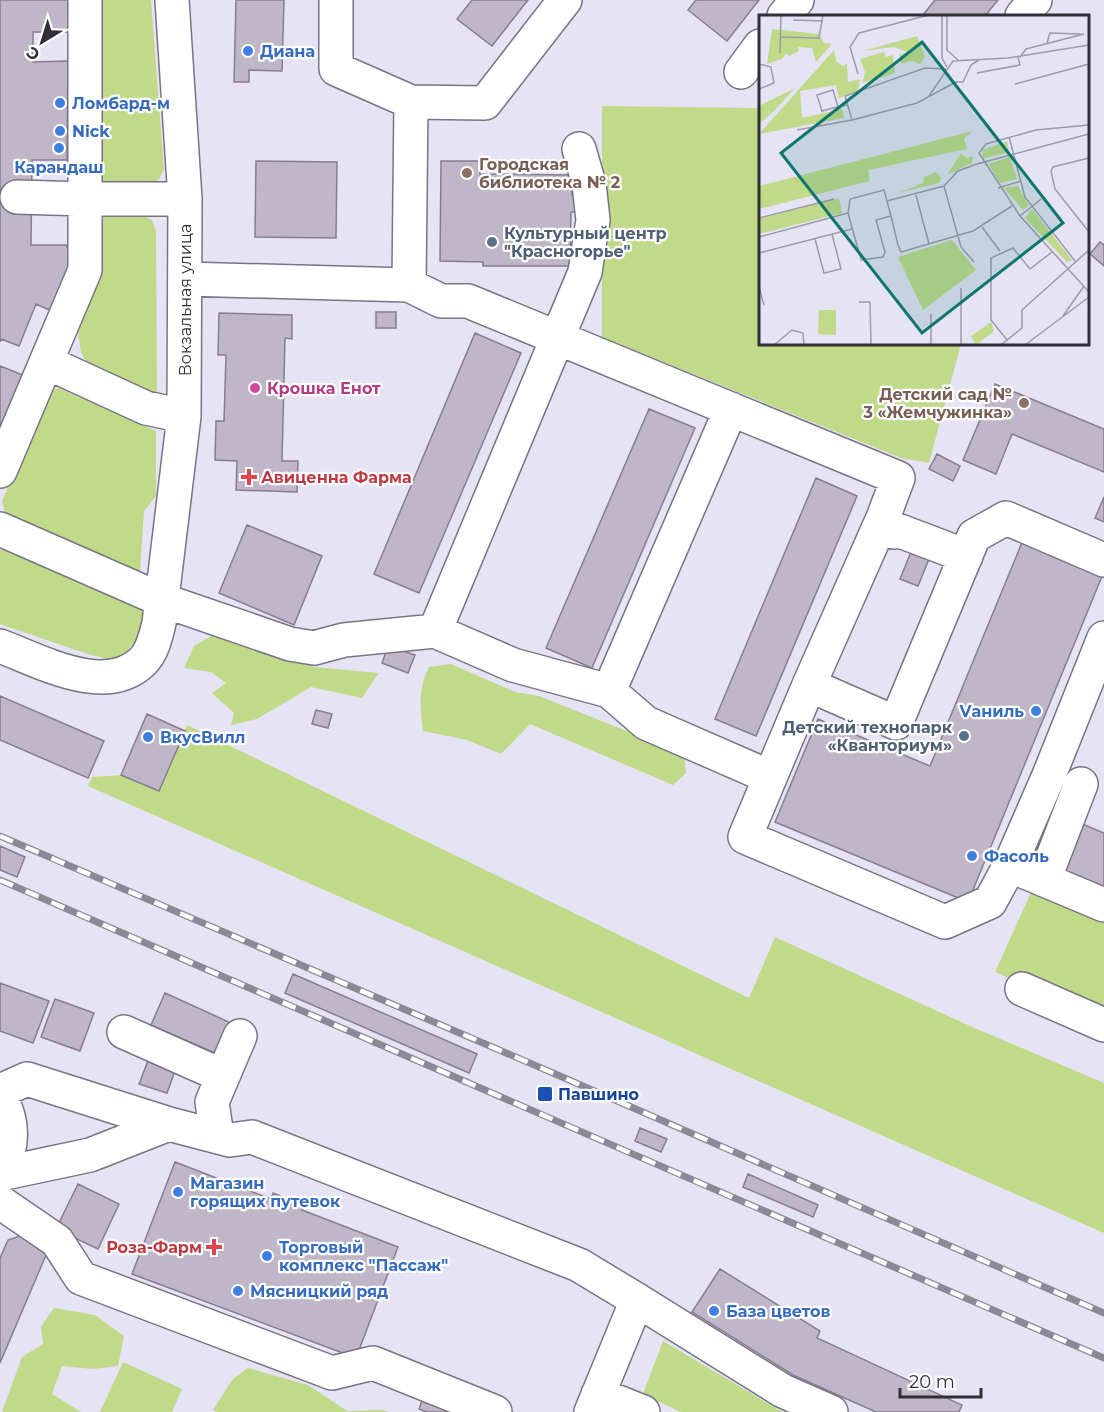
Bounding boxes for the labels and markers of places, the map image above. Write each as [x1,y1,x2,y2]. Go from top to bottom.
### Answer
place label: Диана [260,42,315,61]
marker: Диана [241,44,255,58]
place label: Ломбард-м [72,94,170,113]
marker: Ломбард-м [53,96,67,110]
place label: Nick [72,122,110,141]
marker: Nick [53,124,67,138]
marker: Карандаш [52,141,66,155]
place label: Городская библиотека № 2 [479,155,620,192]
place label: Карандаш [14,158,104,177]
marker: Городская библиотека № 2 [460,166,474,180]
place label: Культурный центр "Красногорье" [504,224,667,261]
marker: Культурный центр "Красногорье" [485,235,499,249]
place label: Крошка Енот [267,379,381,398]
marker: Крошка Енот [248,381,262,395]
place label: Детский сад № 3 «Жемчужинка» [862,385,1012,422]
marker: Детский сад № 3 «Жемчужинка» [1017,396,1031,410]
place label: Авиценна Фарма [261,468,412,487]
marker: Авиценна Фарма [242,470,256,484]
place label: Vаниль [959,702,1024,721]
marker: Vаниль [1029,704,1043,718]
place label: Детский технопарк «Кванториум» [782,718,953,755]
place label: ВкусВилл [160,728,246,747]
marker: Детский технопарк «Кванториум» [957,729,971,743]
marker: ВкусВилл [141,730,155,744]
place label: Фасоль [984,847,1049,866]
marker: Фасоль [965,849,979,863]
marker: Павшино [536,1085,554,1103]
place label: Павшино [558,1085,639,1104]
place label: Магазин горящих путевок [190,1174,341,1211]
marker: Магазин горящих путевок [171,1185,185,1199]
place label: Роза-Фарм [106,1238,202,1257]
place label: Торговый комплекс "Пассаж" [279,1238,448,1275]
marker: Роза-Фарм [207,1240,221,1254]
marker: Торговый комплекс "Пассаж" [260,1249,274,1263]
place label: Мясницкий ряд [250,1282,388,1301]
marker: Мясницкий ряд [231,1284,245,1298]
place label: База цветов [726,1302,831,1321]
marker: База цветов [707,1304,721,1318]

